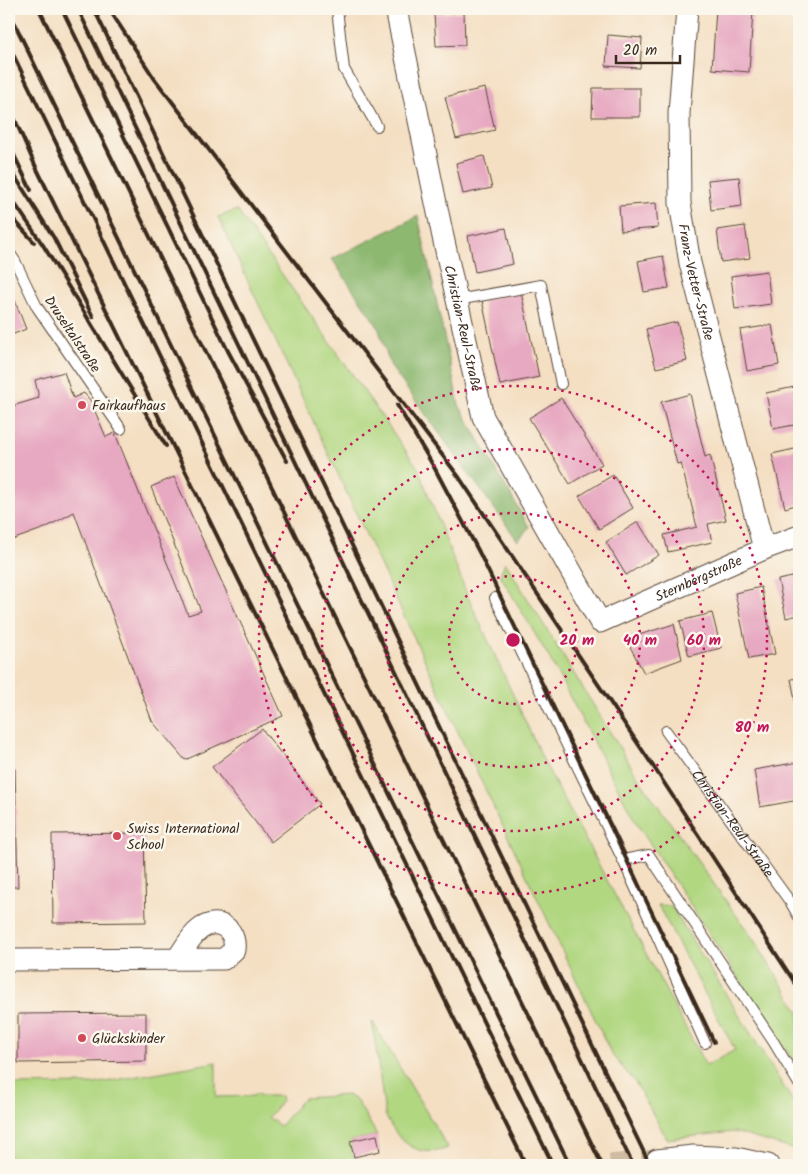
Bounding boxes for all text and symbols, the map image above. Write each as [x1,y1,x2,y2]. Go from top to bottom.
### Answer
scale bar [616,32,679,64]
text: 20 m [623,39,657,63]
street label: Franz-Vetter-Straße [672,222,720,344]
street label: Christian-Reul-Straße [438,263,487,394]
street label: Druseltalstraße [38,292,106,378]
place label: Fairkaufhaus [92,395,166,417]
marker: Fairkaufhaus [76,399,88,411]
street label: Sternbergstraße [652,550,747,608]
text: 20 m [560,629,594,653]
text: 40 m [623,629,657,653]
text: 60 m [687,629,721,653]
centre of rings [504,631,522,649]
text: 80 m [735,716,769,740]
street label: Christian-Reul-Straße [685,765,779,883]
place label: Swiss International School [127,818,240,856]
marker: Swiss International School [111,830,123,842]
place label: Glückskinder [92,1028,166,1050]
marker: Glückskinder [76,1032,88,1044]

